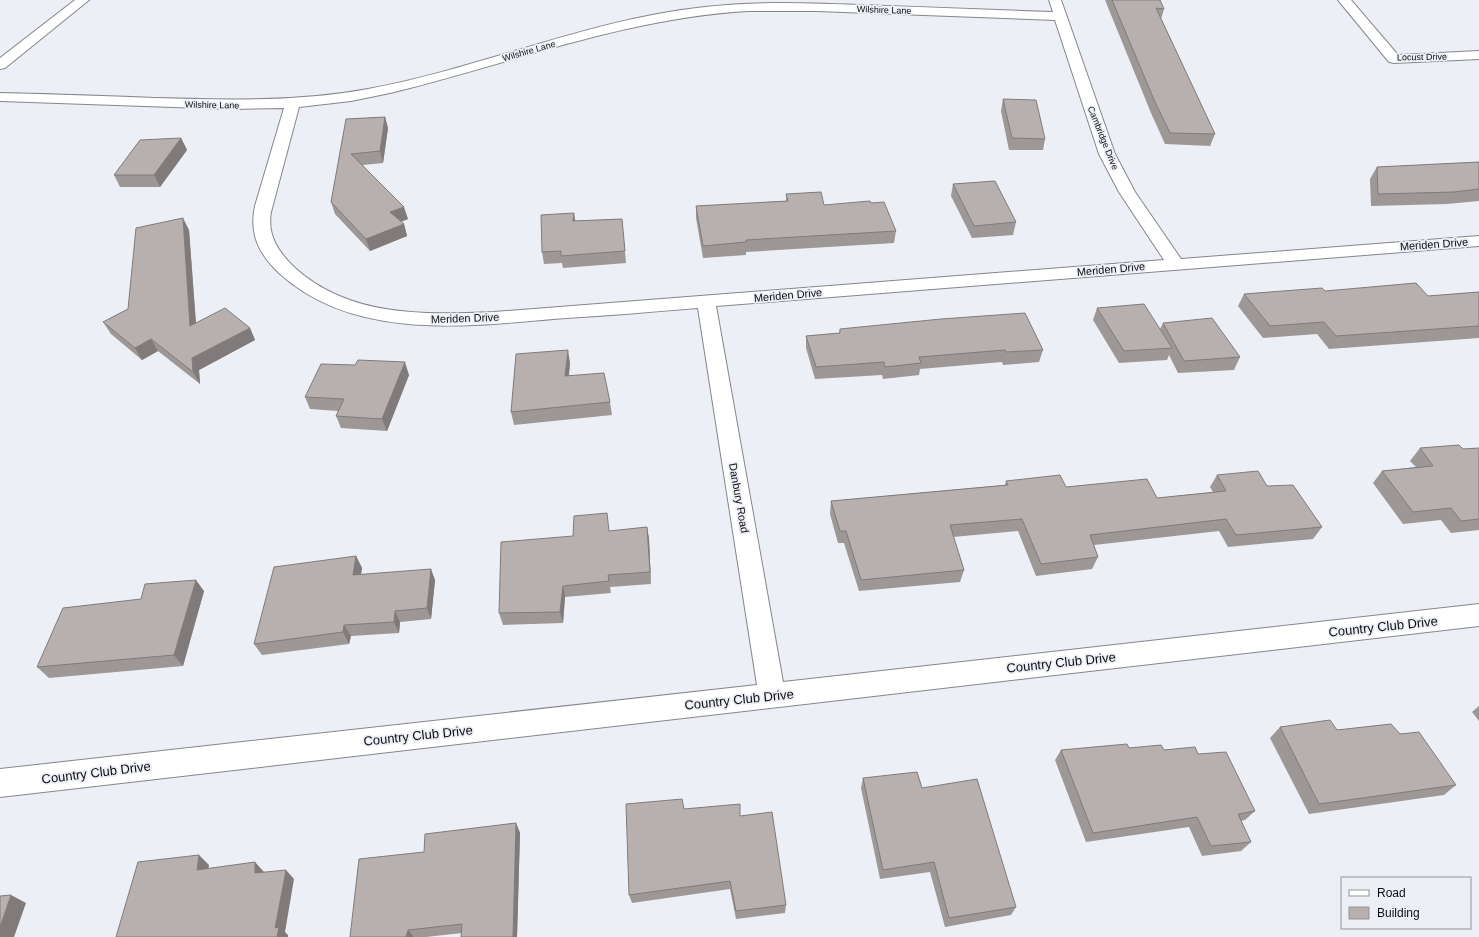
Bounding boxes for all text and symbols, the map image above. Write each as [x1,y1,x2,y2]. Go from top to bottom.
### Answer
street label: Wilshire Lane [857,4,911,16]
street label: Wilshire Lane [501,39,557,63]
street label: Locust Drive [1397,52,1447,62]
street label: Wilshire Lane [185,100,239,110]
street label: Cambridge Drive [1086,105,1120,171]
street label: Meriden Drive [1399,236,1469,252]
street label: Meriden Drive [1076,260,1146,278]
street label: Meriden Drive [753,286,823,304]
street label: Meriden Drive [431,311,499,325]
street label: Danbury Road [727,462,751,534]
street label: Country Club Drive [1328,613,1438,640]
street label: Country Club Drive [1006,649,1116,676]
street label: Country Club Drive [684,686,794,713]
street label: Country Club Drive [363,722,473,749]
street label: Country Club Drive [41,758,151,787]
legend [1341,877,1471,929]
text: Road [1377,886,1406,900]
text: Building [1377,906,1420,920]

